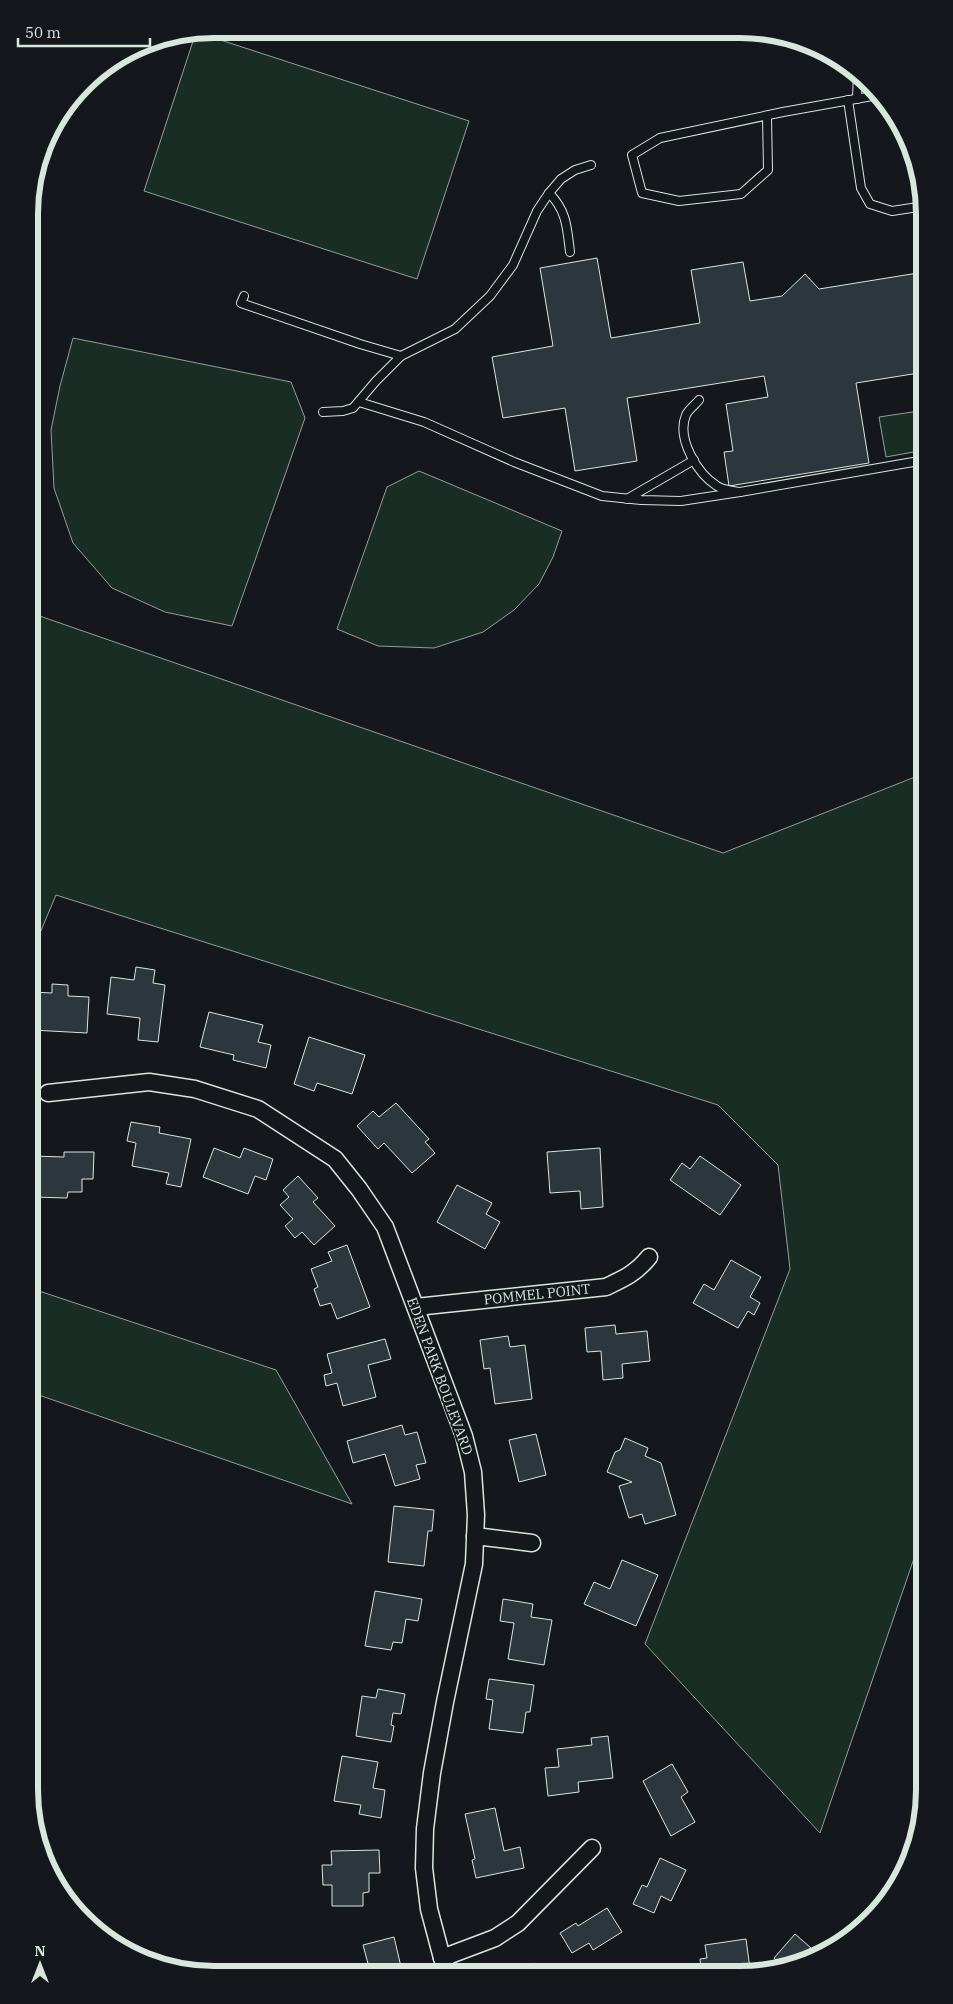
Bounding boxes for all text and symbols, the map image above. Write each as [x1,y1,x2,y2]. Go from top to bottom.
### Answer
scale bar [18,15,150,47]
text: 50 m [25,23,61,42]
street label: POMMEL POINT [483,1279,591,1309]
street label: EDEN PARK BOULEVARD [403,1295,477,1457]
north arrow [15,1939,65,1989]
text: N [34,1942,46,1960]

